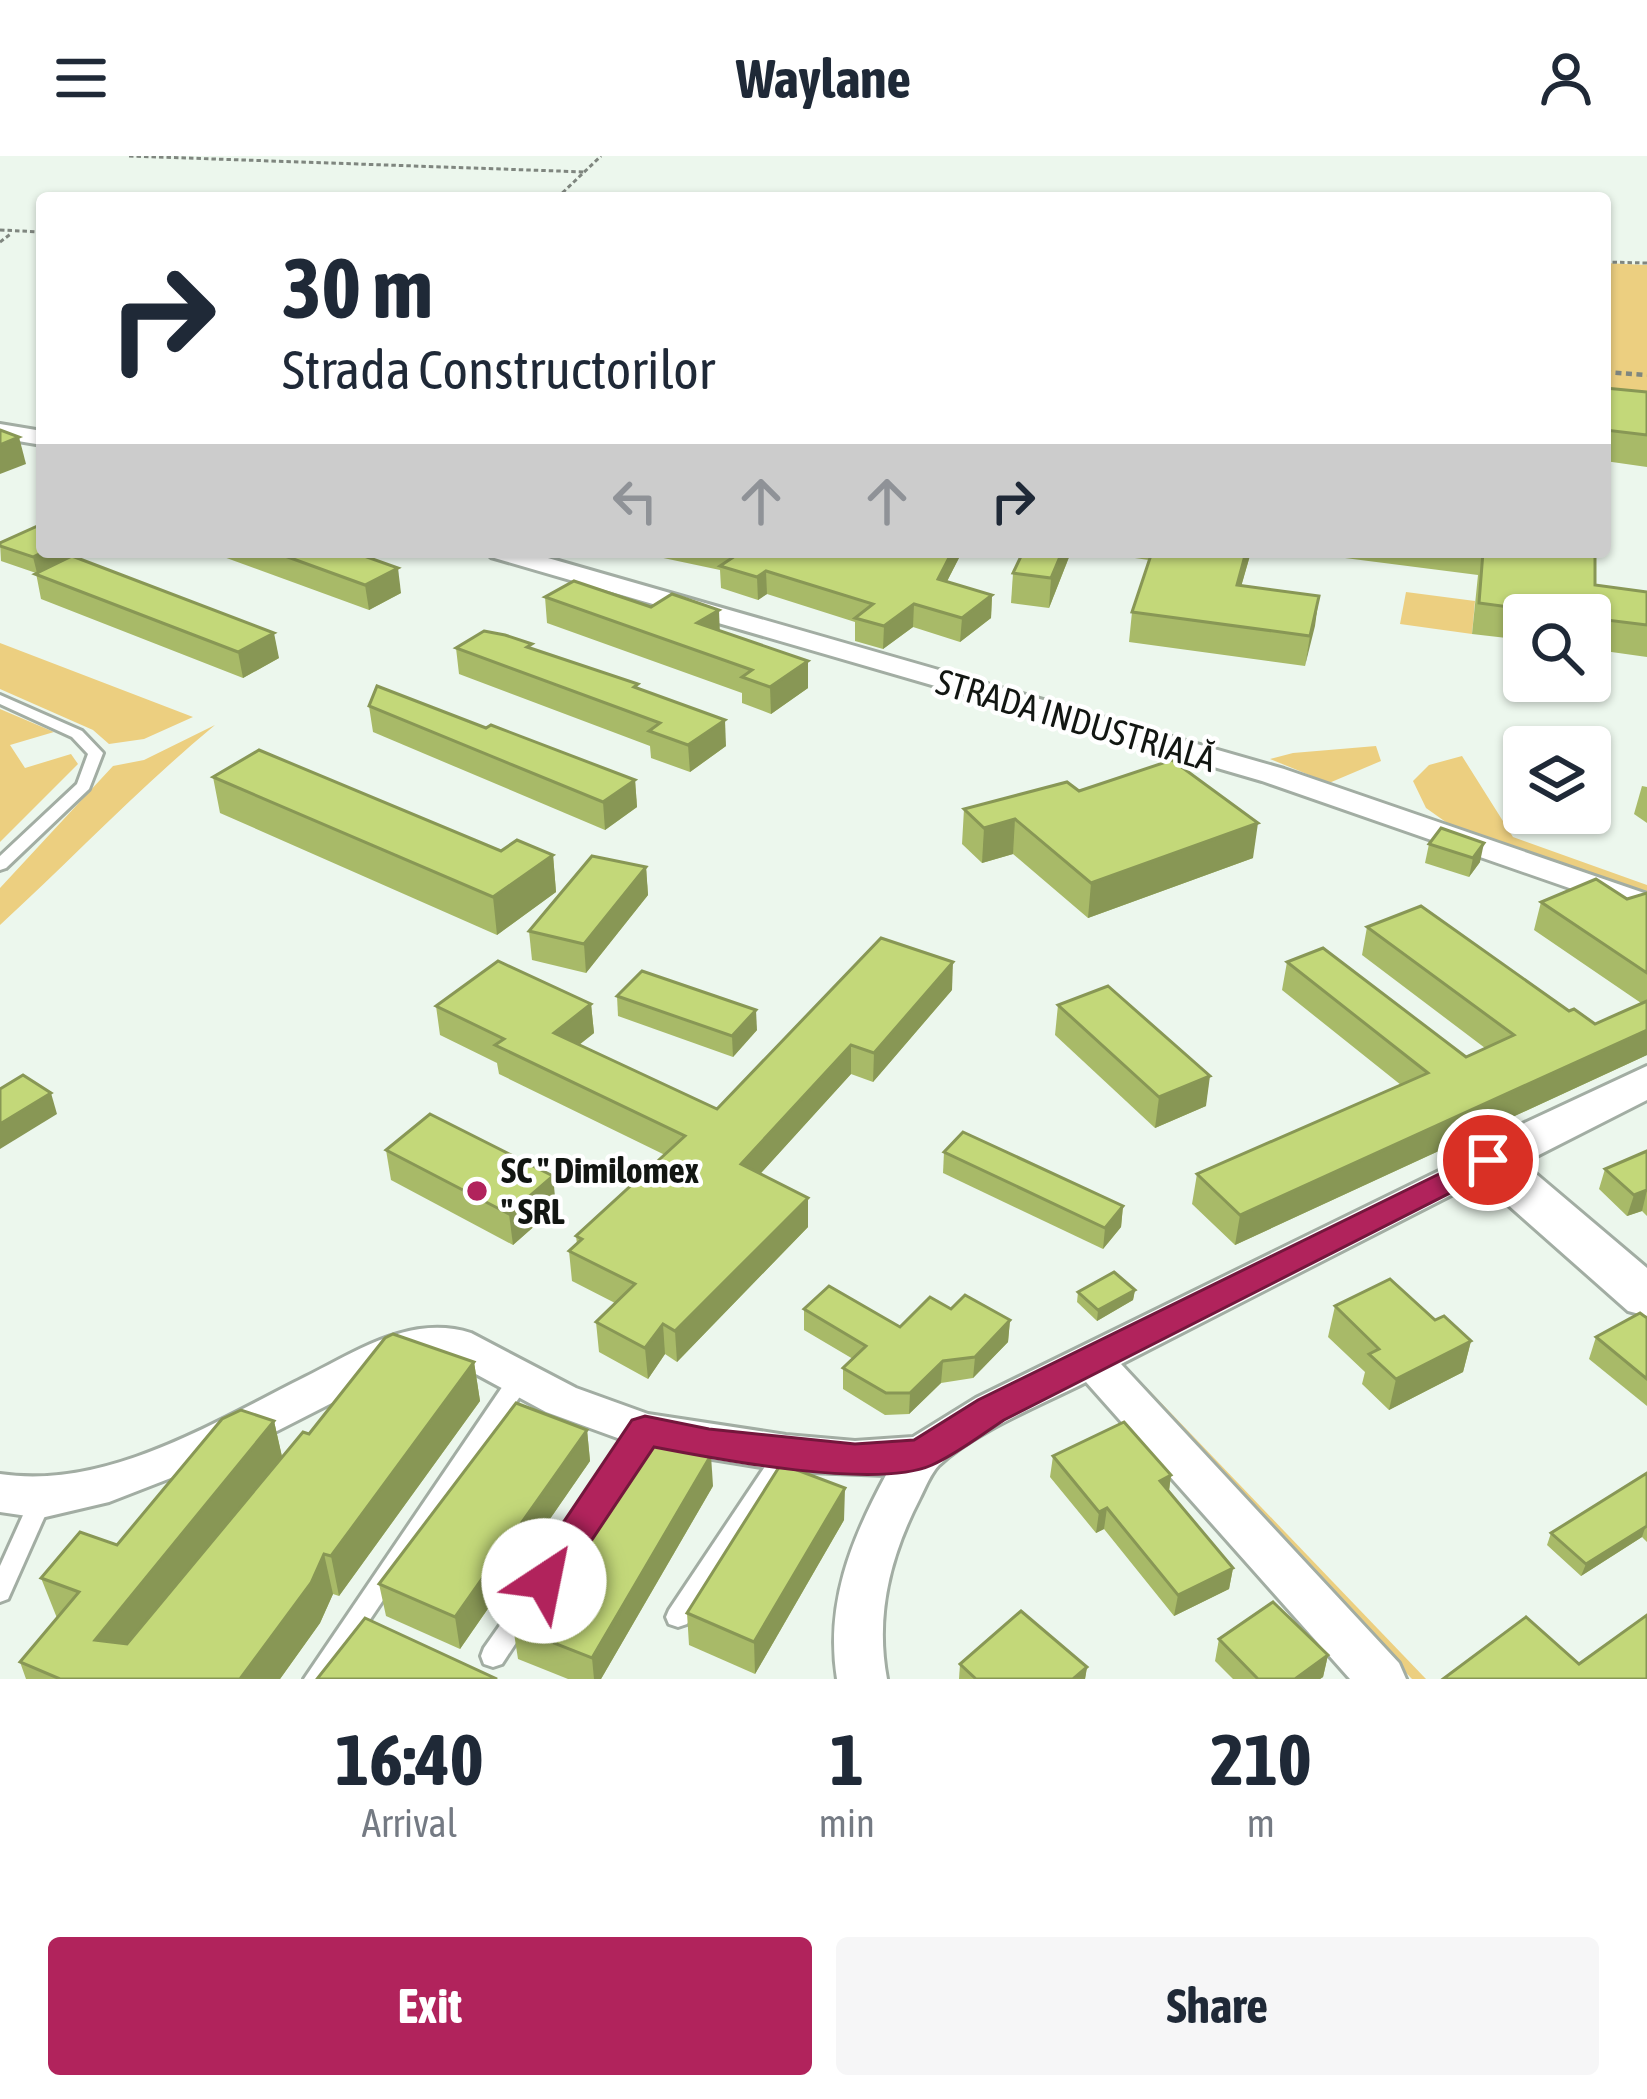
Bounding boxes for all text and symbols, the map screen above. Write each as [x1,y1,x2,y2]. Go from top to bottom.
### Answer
icon: menu [48,45,114,111]
icon: person [1533,45,1599,111]
text: Waylane [736,48,911,109]
icon: right [84,240,240,396]
text: 30 m [282,240,433,336]
text: Strada Constructorilor [282,339,715,400]
icon: left [602,468,668,534]
icon: ahead [728,468,794,534]
icon: ahead [854,468,920,534]
icon: right [980,468,1046,534]
map controls [1503,594,1611,834]
button: search [1503,594,1611,702]
street label: STRADA INDUSTRIALĂ [932,660,1221,780]
button: layers [1503,726,1611,834]
pin [1437,1109,1539,1211]
icon: arrive [1455,1127,1521,1193]
place label: SC " Dimilomex " SRL [501,1149,700,1232]
marker: SC " Dimilomex " SRL [464,1178,490,1204]
position arrow [481,1518,607,1644]
text: 16:40 [335,1718,484,1800]
text: 1 [830,1718,864,1800]
text: 210 [1210,1718,1312,1800]
text: Arrival [362,1801,457,1845]
text: min [819,1801,875,1845]
text: m [1247,1801,1275,1845]
button: Exit [48,1937,812,2075]
button: Share [836,1937,1599,2075]

